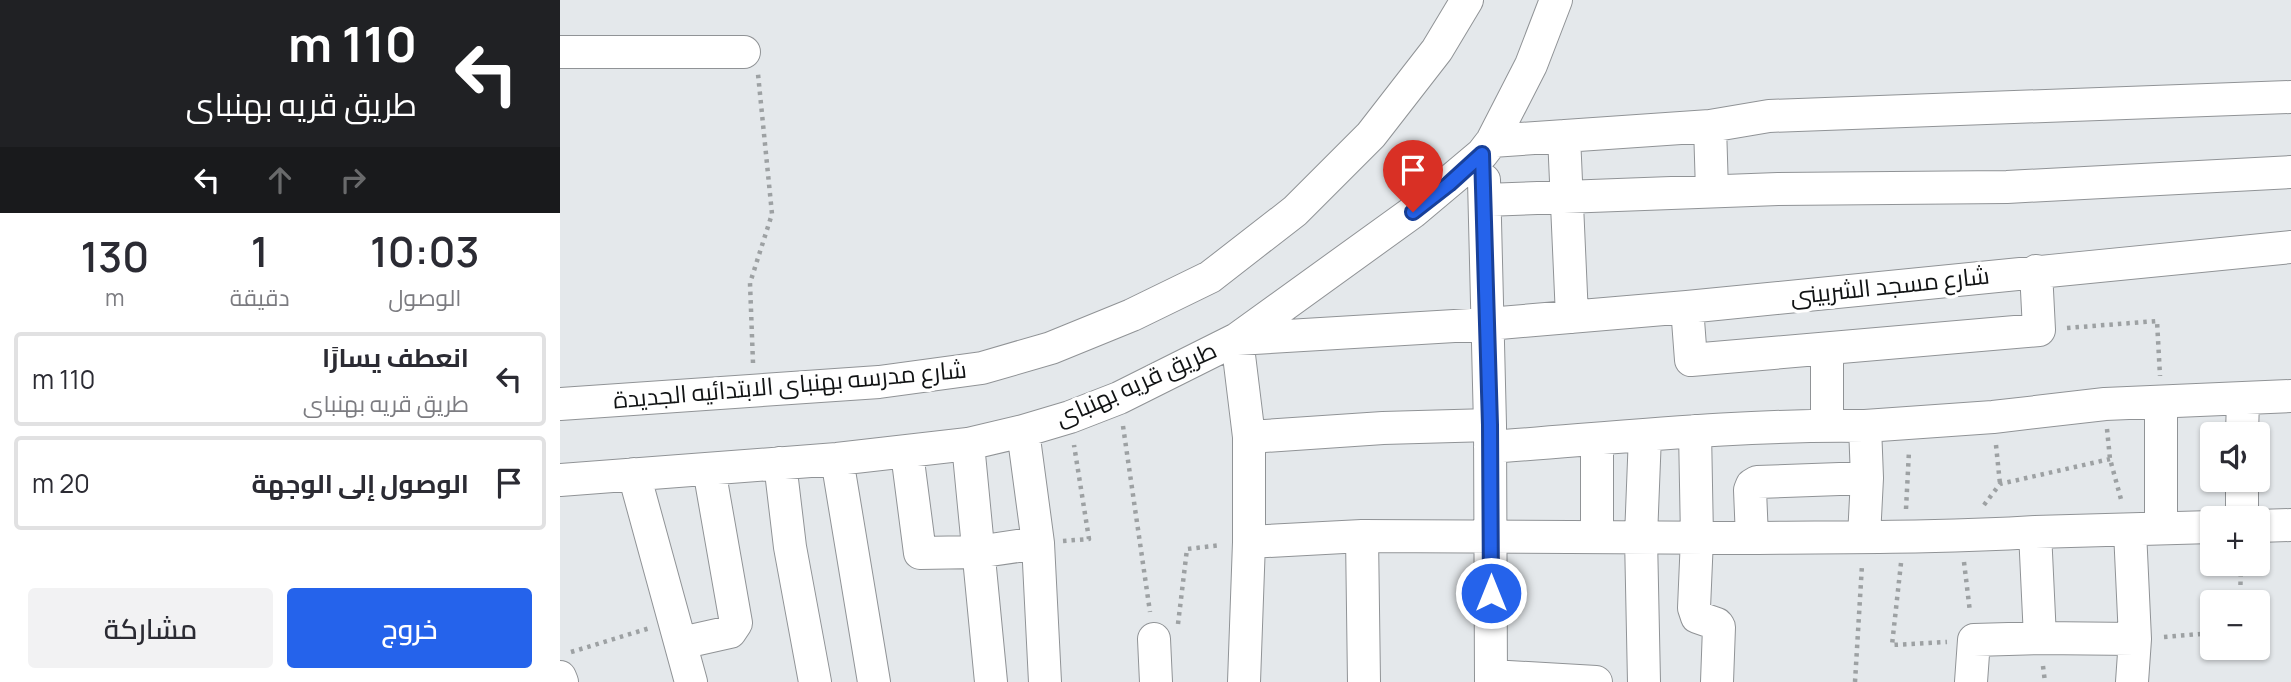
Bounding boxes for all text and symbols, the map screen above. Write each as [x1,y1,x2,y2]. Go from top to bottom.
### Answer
text: 110 m [288,10,417,77]
icon: left [441,28,532,119]
text: طريق قريه بهنباى [186,82,417,126]
pin [1383,140,1443,212]
icon: arrive [1394,151,1432,189]
icon: left [188,161,226,199]
icon: ahead [261,161,299,199]
icon: right [334,161,372,199]
text: 1 [251,222,269,280]
text: 10:03 [370,222,480,280]
text: 130 [81,227,149,285]
street label: شارع مسجد الشربينى [1789,258,1991,312]
text: m [105,281,125,313]
text: دقيقة [230,281,290,313]
text: الوصول [388,281,461,313]
street label: طريق قريه بهنباى [1049,332,1221,433]
text: انعطف يسارًا [322,339,469,375]
street label: شارع مدرسه بهنباى الابتدائيه الجديدة [612,352,968,416]
icon: left [490,360,528,398]
text: 110 m [32,361,95,397]
text: طريق قريه بهنباى [303,387,469,419]
map controls [2200,422,2270,660]
button: sound [2200,422,2270,492]
icon: arrive [490,464,528,502]
text: 20 m [32,465,90,501]
text: الوصول إلى الوجهة [251,465,469,501]
button: + [2200,506,2270,576]
position arrow [1454,556,1528,630]
button: مشاركة [28,588,273,668]
button: خروج [287,588,532,668]
button: − [2200,590,2270,660]

